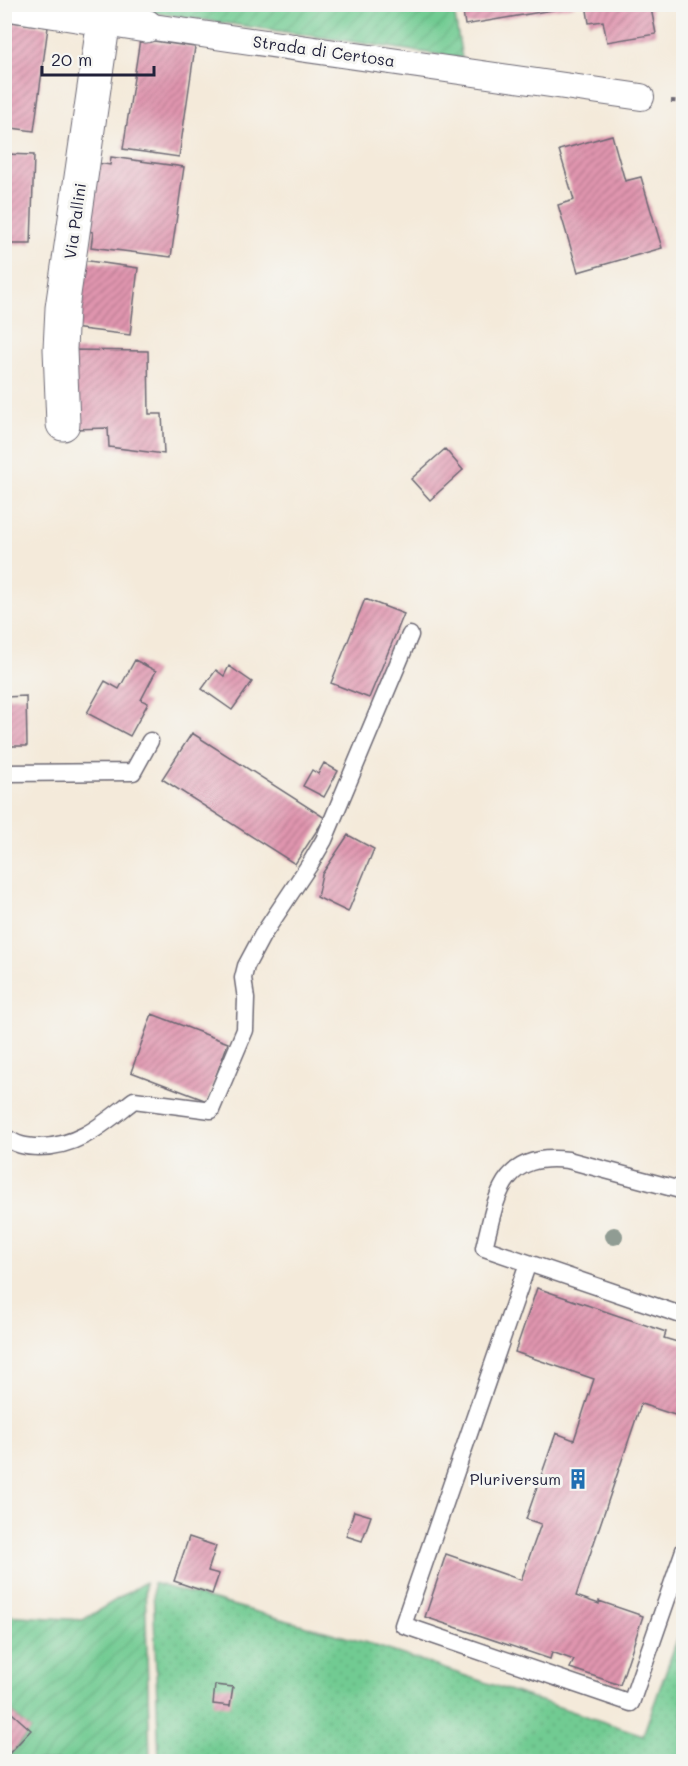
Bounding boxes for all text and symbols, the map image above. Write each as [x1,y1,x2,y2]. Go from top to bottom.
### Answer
street label: Strada di Certosa [252,30,396,71]
scale bar [42,39,154,77]
text: 20 m [51,47,92,71]
street label: Via Pallini [59,181,90,260]
building icon: Pluriversum [566,1467,590,1491]
place label: Pluriversum [470,1468,561,1489]

